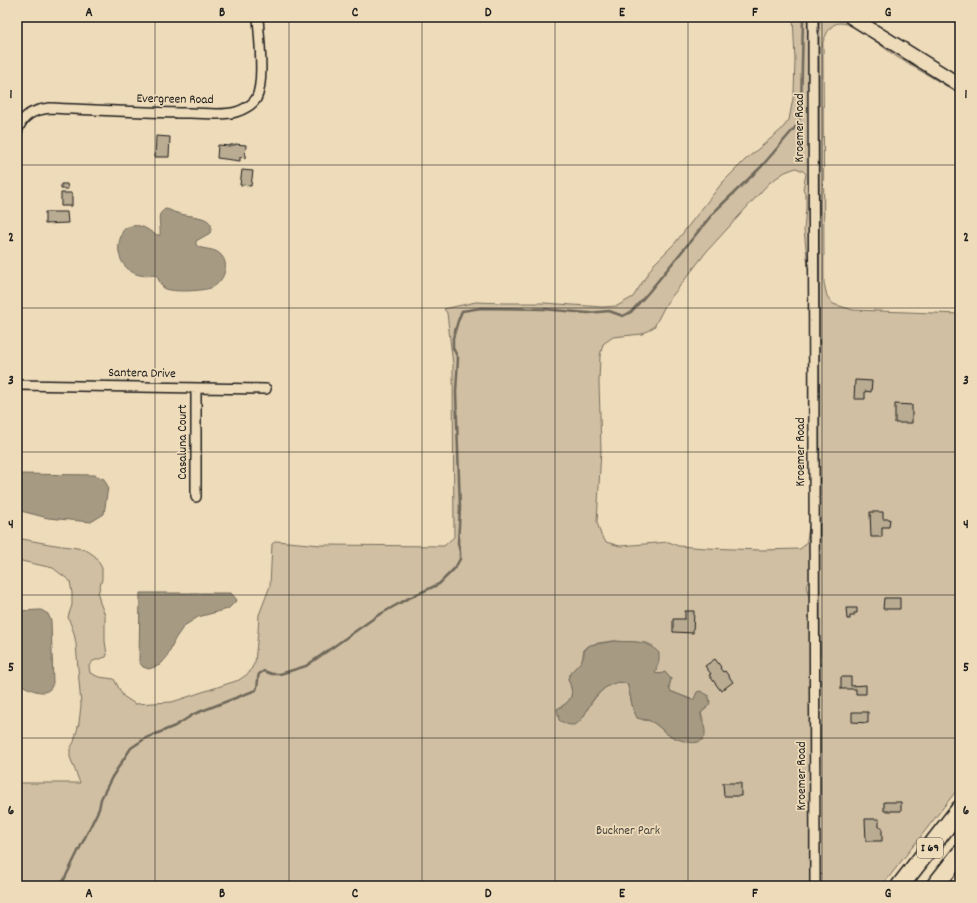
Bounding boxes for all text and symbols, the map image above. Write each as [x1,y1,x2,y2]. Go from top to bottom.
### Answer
text: A [85,4,93,23]
text: B [219,4,225,23]
text: C [352,4,359,23]
text: D [485,4,492,23]
text: E [619,4,626,23]
text: F [752,4,758,23]
text: G [885,4,892,23]
text: 1 [10,86,13,105]
text: 1 [965,86,968,105]
street label: Evergreen Road [136,90,214,110]
street label: Kroemer Road [791,93,810,163]
text: 2 [8,229,14,248]
text: 2 [963,229,969,248]
street label: Santera Drive [108,364,176,384]
text: 3 [8,372,14,391]
text: 3 [963,372,969,391]
street label: Casaluna Court [174,404,193,480]
street label: Kroemer Road [792,417,811,487]
text: 4 [8,516,14,535]
text: 4 [963,516,969,535]
text: 5 [8,659,14,678]
text: 5 [963,659,969,678]
street label: Kroemer Road [793,741,812,811]
text: 6 [8,802,15,821]
text: 6 [963,802,970,821]
park label: Buckner Park [596,822,660,841]
road number: I 69 [917,838,943,858]
text: A [85,885,93,903]
text: B [219,885,225,903]
text: C [352,885,359,903]
text: D [485,885,492,903]
text: E [619,885,626,903]
text: F [752,885,758,903]
text: G [885,885,892,903]

